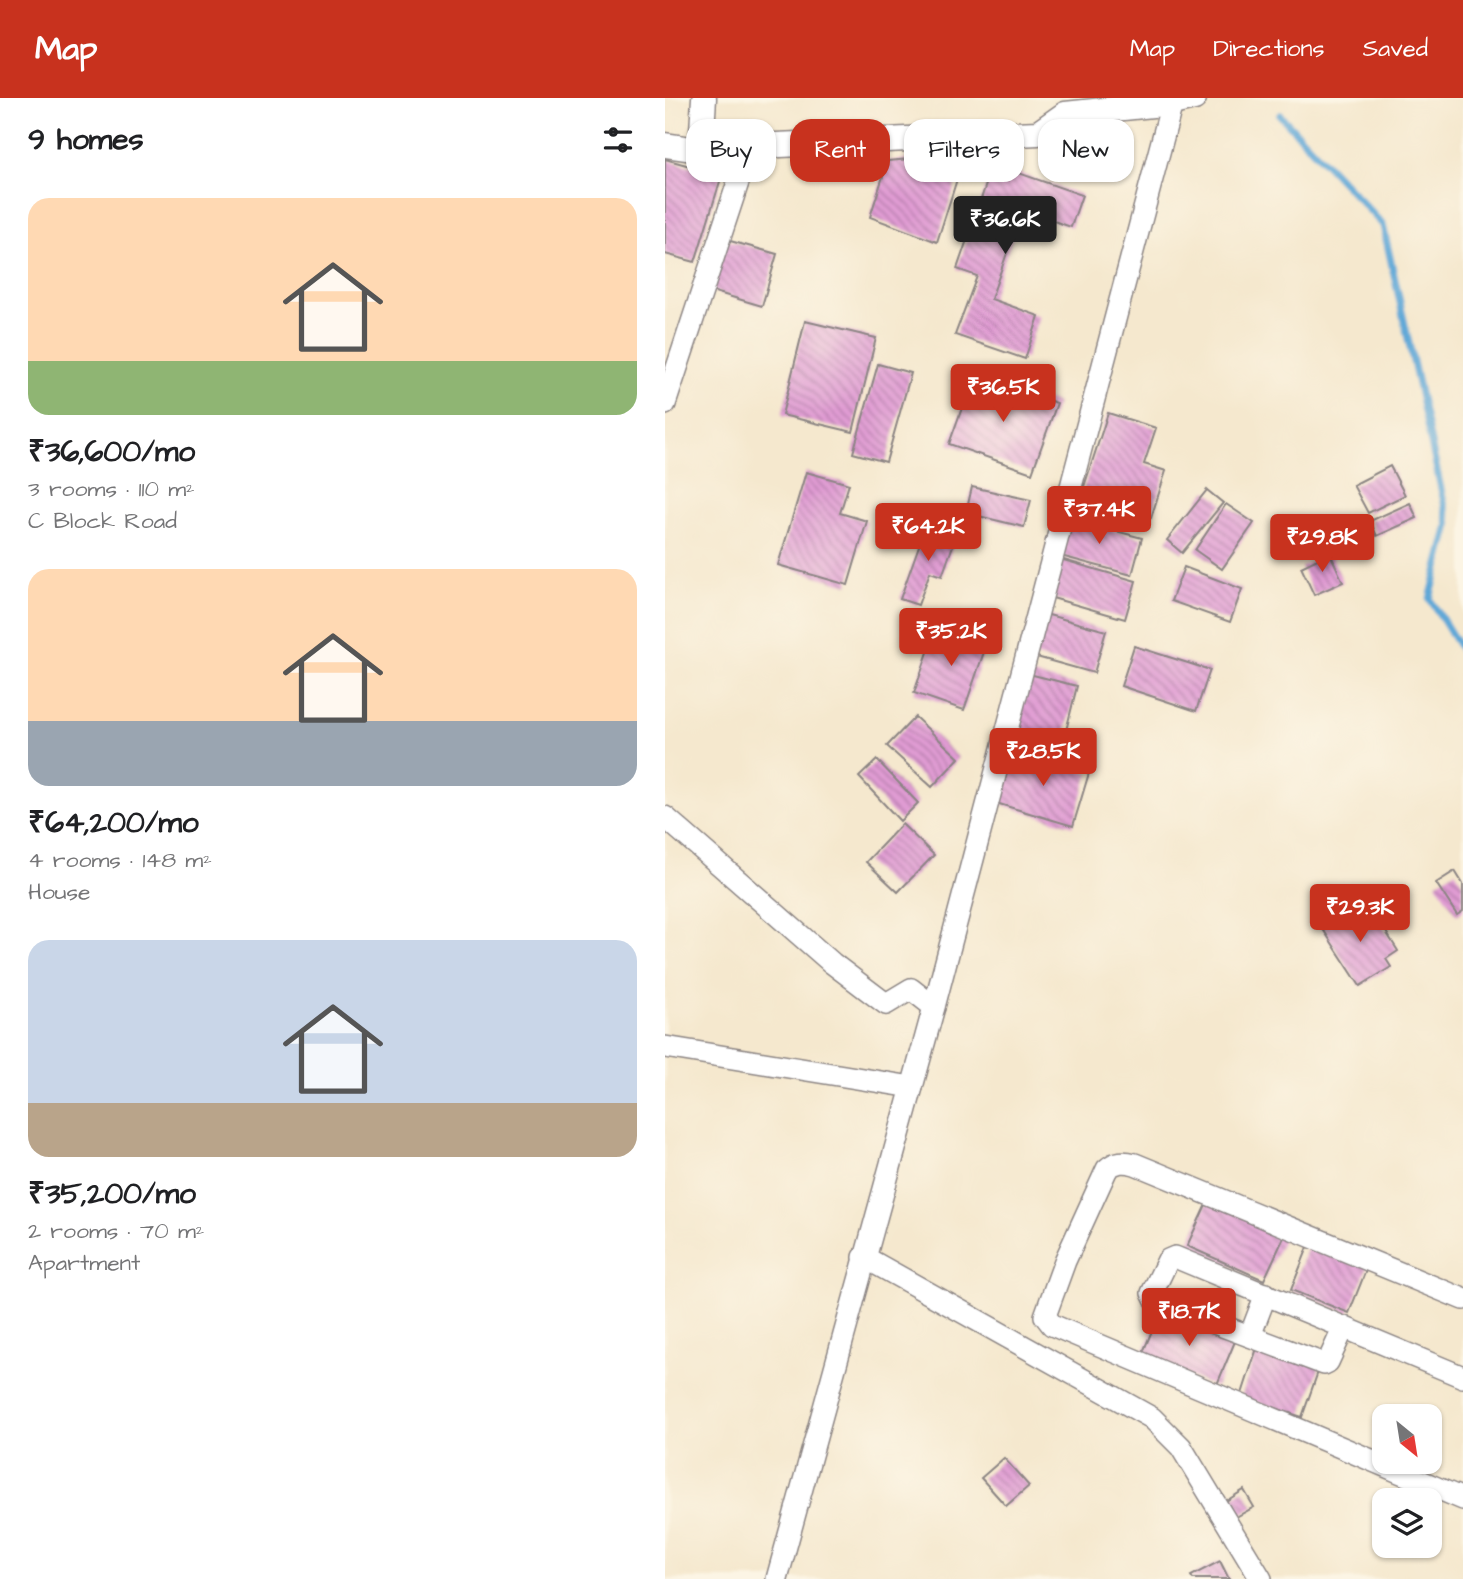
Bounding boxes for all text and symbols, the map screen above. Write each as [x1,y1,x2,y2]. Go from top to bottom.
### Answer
text: Map [35,26,97,72]
text: Map [1130,32,1175,66]
text: Directions [1213,32,1325,66]
text: Saved [1363,32,1428,66]
text: 9 homes [28,119,143,161]
chip: Buy [686,119,776,182]
chip: Rent [790,119,890,182]
chip: Filters [904,119,1024,182]
chip: New [1038,119,1134,182]
icon: filters [599,121,637,159]
pin: ₹36.6K [948,197,1062,256]
text: ₹36.6K [970,203,1040,235]
icon: home [270,244,396,370]
pin: ₹36.5K [946,364,1060,424]
text: ₹36.5K [967,371,1039,403]
text: ₹36,600/mo [28,431,195,473]
text: 3 rooms · 110 m² [28,473,195,505]
pin: ₹37.4K [1042,486,1156,546]
text: ₹37.4K [1063,493,1135,525]
pin: ₹64.2K [871,504,985,563]
text: C Block Road [28,505,177,537]
text: ₹64.2K [891,510,965,542]
pin: ₹29.8K [1265,514,1379,574]
text: ₹29.8K [1286,521,1358,553]
pin: ₹35.2K [894,608,1008,668]
icon: home [270,615,396,741]
text: ₹35.2K [915,615,987,647]
pin: ₹28.5K [986,728,1100,788]
text: ₹28.5K [1006,735,1080,767]
text: ₹64,200/mo [28,802,199,844]
text: 4 rooms · 148 m² [28,844,212,876]
text: House [28,876,91,908]
pin: ₹29.3K [1303,884,1417,944]
text: ₹29.3K [1326,891,1394,923]
icon: home [270,986,396,1112]
text: ₹35,200/mo [28,1173,196,1215]
text: 2 rooms · 70 m² [28,1215,204,1247]
text: Apartment [28,1247,140,1279]
pin: ₹18.7K [1132,1288,1246,1348]
text: ₹18.7K [1158,1295,1220,1327]
north arrow [1372,1404,1442,1474]
map controls [1372,1404,1442,1558]
button: layers [1372,1488,1442,1558]

